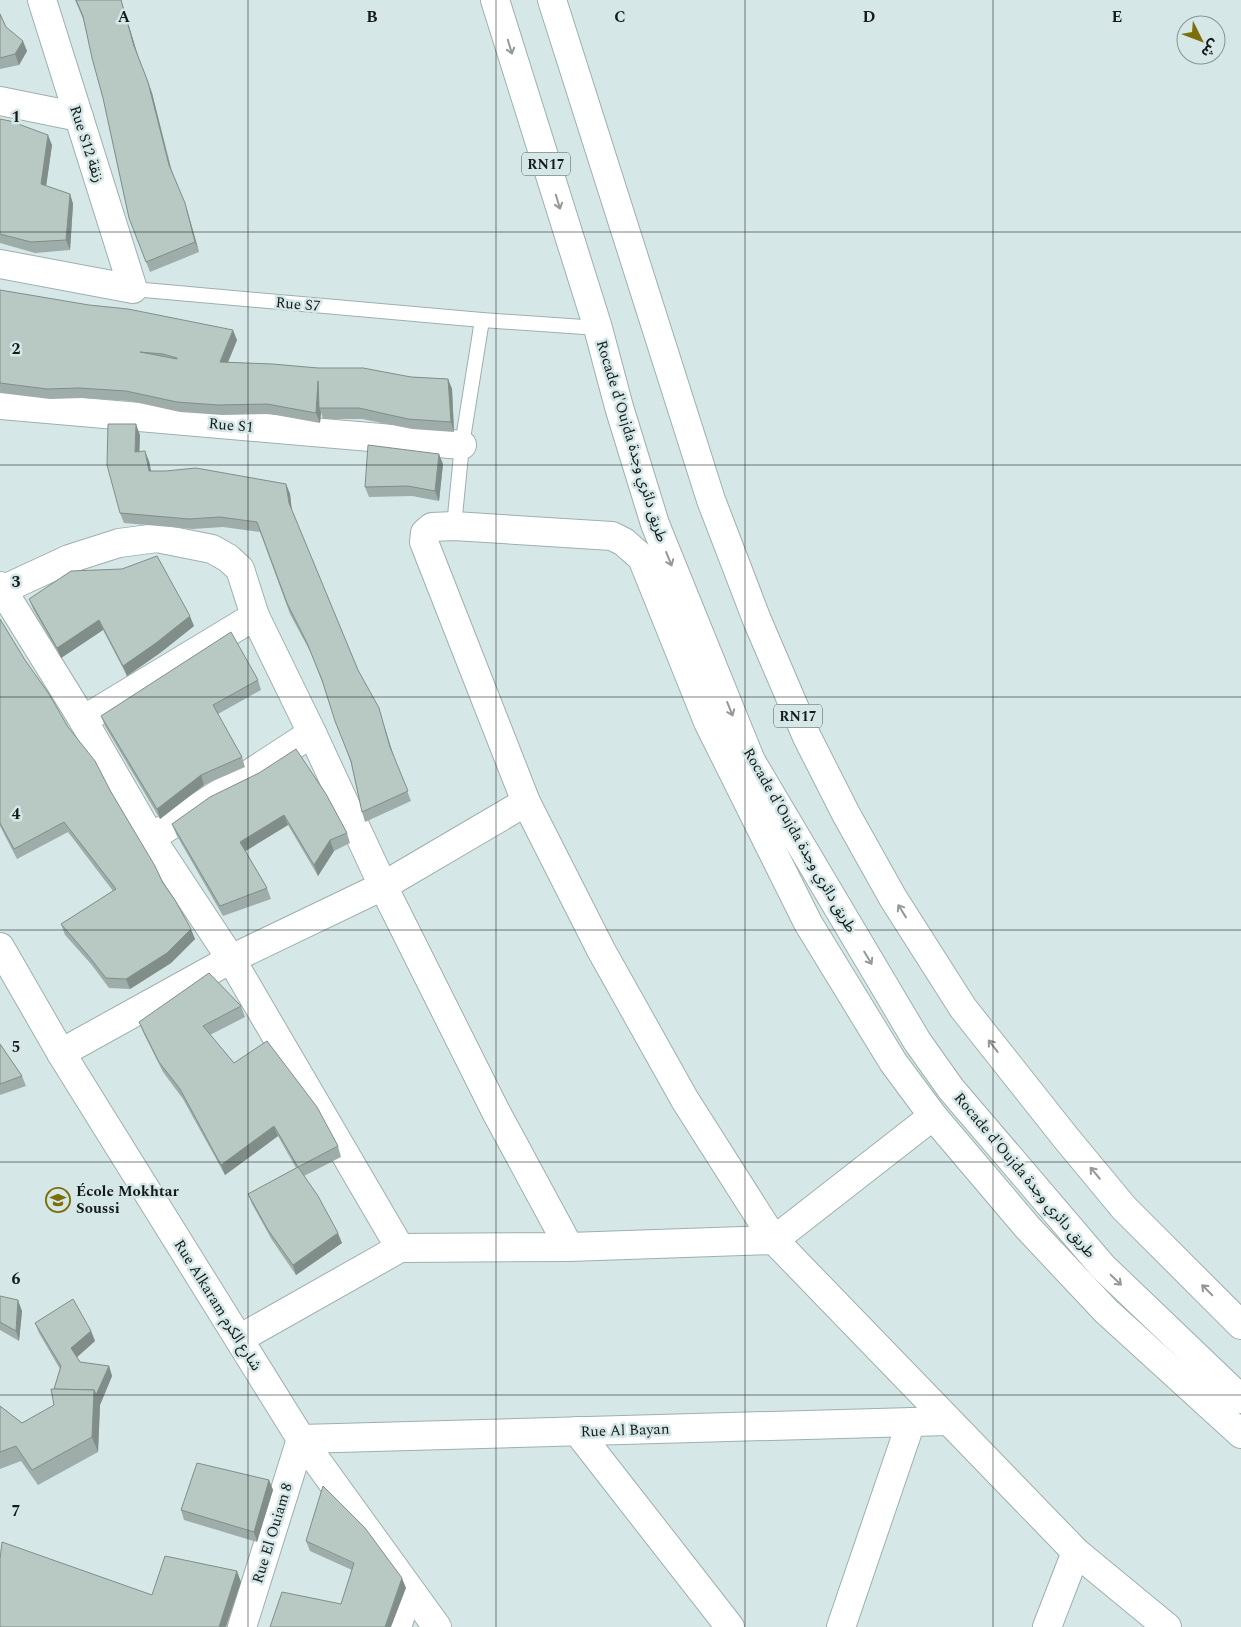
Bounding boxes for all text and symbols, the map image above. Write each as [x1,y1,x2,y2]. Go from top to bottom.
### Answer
text: A [118,5,131,29]
text: B [366,5,378,29]
text: C [614,5,626,29]
text: D [863,5,876,29]
text: E [1112,5,1122,29]
north arrow [1176,15,1226,65]
text: ش [1196,34,1225,63]
one-way arrow [505,38,515,54]
street label: Rue S12 زنقة [63,103,110,186]
text: 1 [12,105,20,129]
road number: RN17 [522,152,570,175]
one-way arrow [554,193,564,209]
street label: Rue S7 [275,291,321,318]
text: 2 [12,337,21,361]
street label: Rocade d'Oujda طريق دائري وجدة [590,337,673,545]
street label: Rue S1 [208,412,254,439]
one-way arrow [665,551,674,566]
text: 3 [12,570,21,594]
one-way arrow [726,701,735,716]
road number: RN17 [774,704,822,728]
street label: Rocade d'Oujda طريق دائري وجدة [737,743,862,937]
text: 4 [12,802,21,826]
one-way arrow [897,905,907,919]
one-way arrow [863,951,873,965]
text: 5 [12,1035,20,1059]
one-way arrow [987,1040,998,1053]
street label: Rocade d'Oujda طريق دائري وجدة [948,1087,1101,1263]
one-way arrow [1089,1166,1100,1179]
place label: École Mokhtar Soussi [76,1180,180,1220]
school or university icon: École Mokhtar Soussi [45,1187,71,1213]
street label: Rue Alkaram شارع الكرم [168,1235,267,1376]
text: 6 [12,1267,21,1291]
one-way arrow [1110,1274,1122,1286]
one-way arrow [1200,1284,1213,1296]
street label: Rue Al Bayan [580,1417,670,1444]
street label: Rue El Ouiam 8 [246,1480,299,1586]
text: 7 [12,1499,21,1523]

